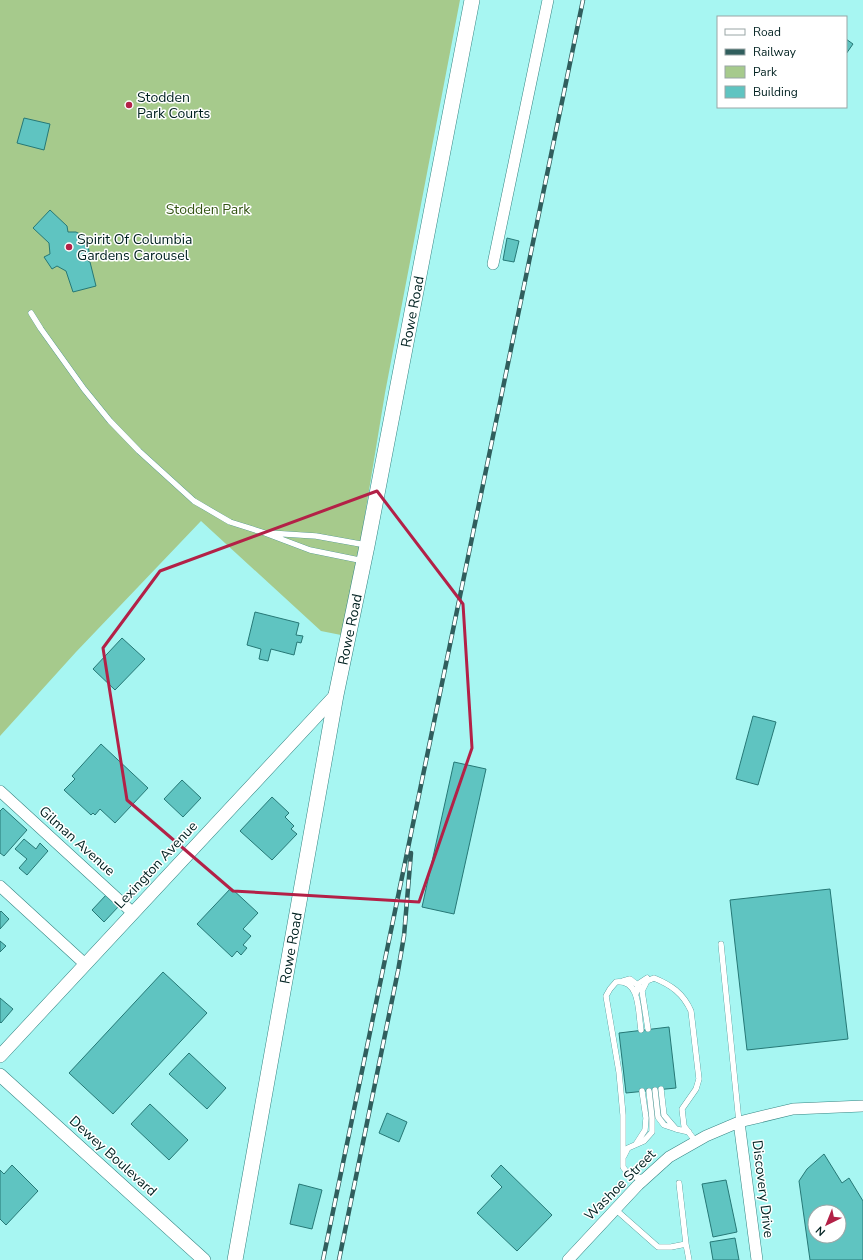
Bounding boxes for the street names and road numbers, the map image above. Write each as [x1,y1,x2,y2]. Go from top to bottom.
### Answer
street label: Rowe Road [396,274,428,349]
street label: Rowe Road [333,592,366,667]
street label: Gilman Avenue [35,802,119,880]
street label: Lexington Avenue [110,817,202,913]
street label: Rowe Road [275,911,306,985]
street label: Dewey Boulevard [65,1112,161,1200]
street label: Discovery Drive [748,1139,778,1239]
street label: Washoe Street [580,1145,660,1225]

